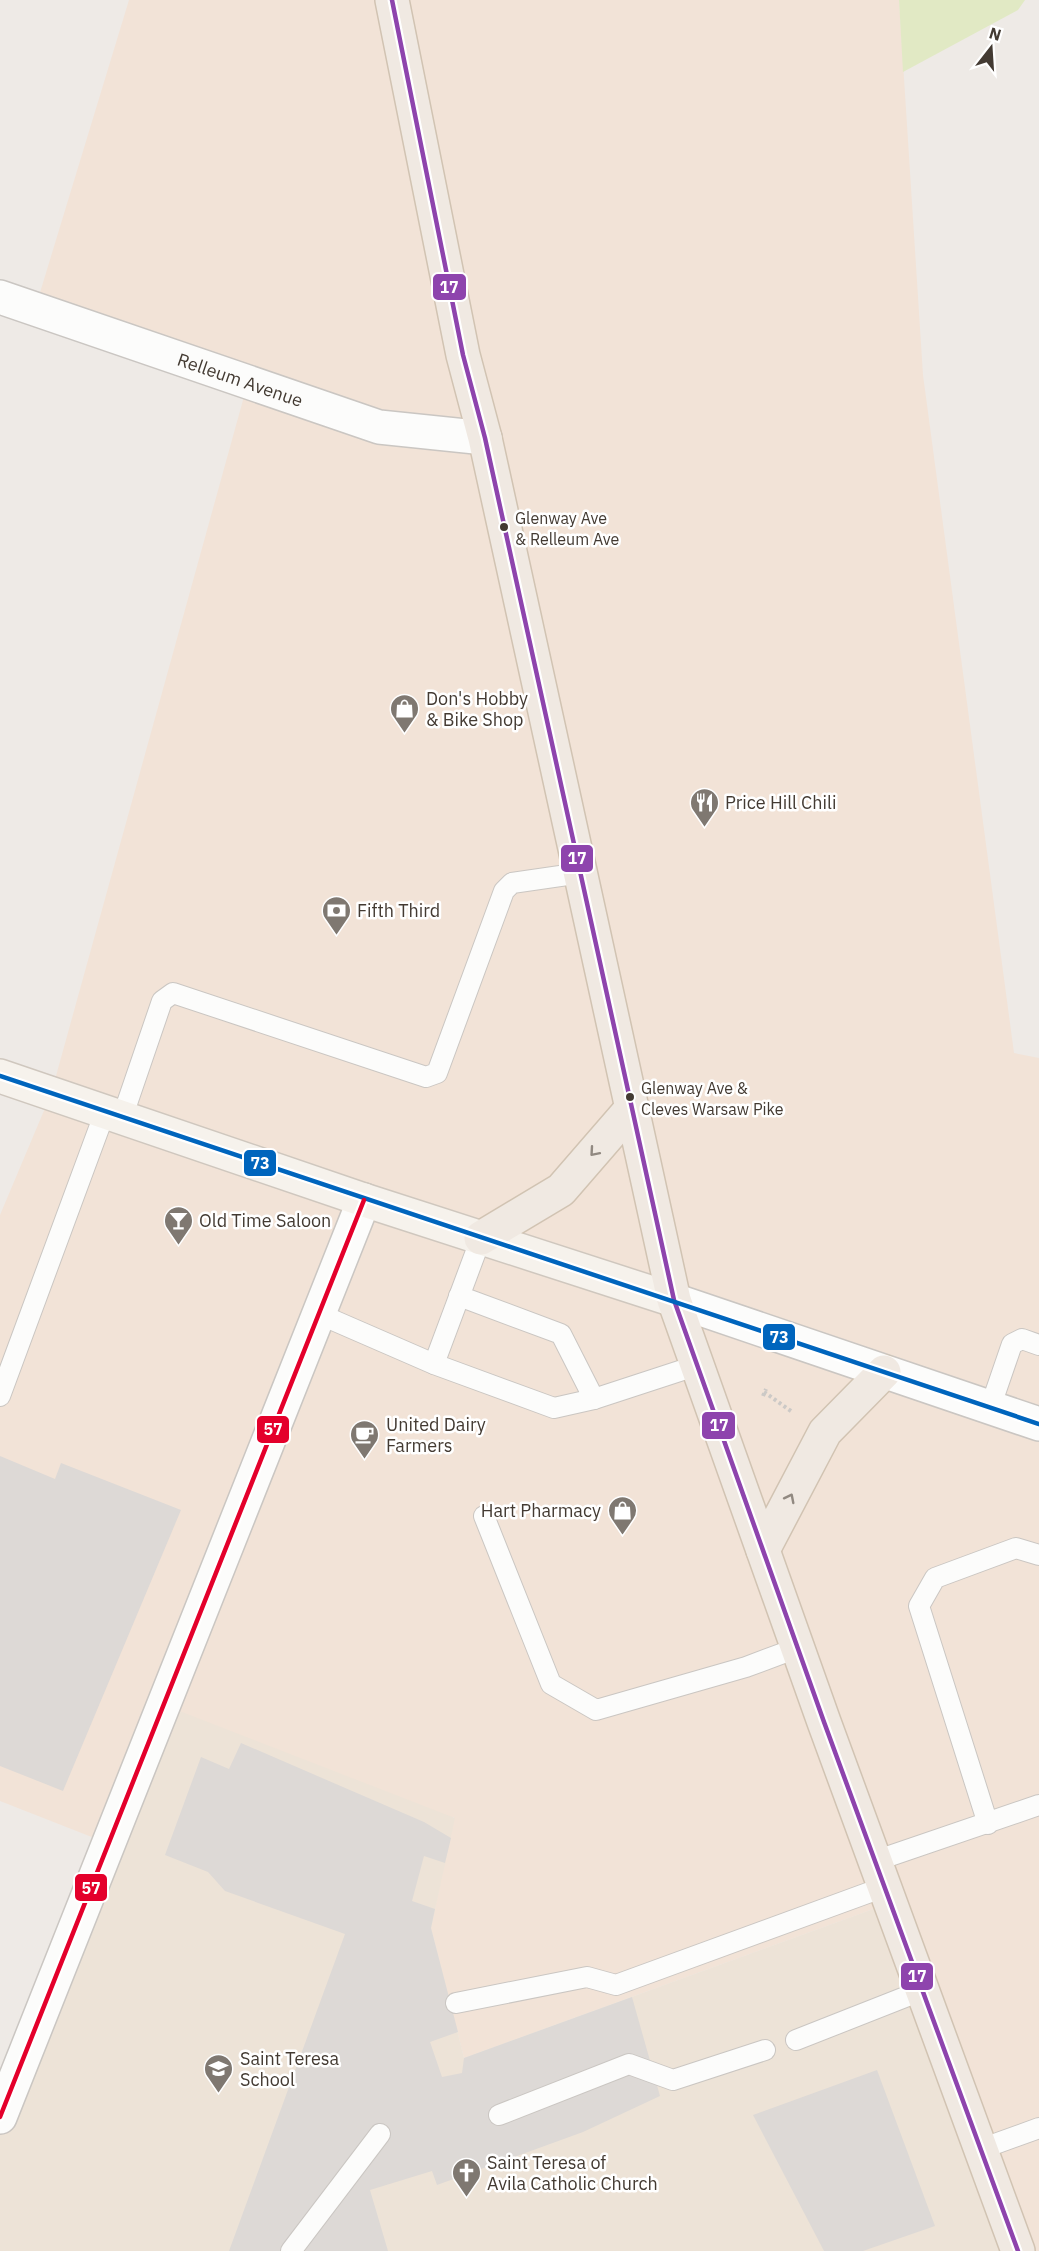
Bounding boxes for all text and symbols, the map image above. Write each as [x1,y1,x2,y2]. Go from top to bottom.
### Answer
north arrow [961,18,1021,78]
text: N [987,22,1004,45]
line badge: 17 [432,273,467,301]
text: 17 [439,277,459,297]
street label: Relleum Avenue [175,347,306,412]
place label: Glenway Ave & Relleum Ave [515,508,620,549]
marker: Glenway Ave & Relleum Ave [498,521,510,533]
place label: Don's Hobby & Bike Shop [426,687,528,731]
shop icon: Don's Hobby & Bike Shop [389,692,421,734]
restaurant icon: Price Hill Chili [688,786,720,828]
place label: Price Hill Chili [725,791,836,814]
line badge: 17 [560,844,594,873]
text: 17 [567,848,587,868]
bank icon: Fifth Third [320,894,352,936]
place label: Fifth Third [357,899,440,922]
place label: Glenway Ave & Cleves Warsaw Pike [641,1078,784,1119]
marker: Glenway Ave & Cleves Warsaw Pike [624,1091,636,1103]
one-way arrow [590,1145,601,1156]
line badge: 73 [243,1149,277,1177]
text: 73 [250,1153,270,1173]
bar icon: Old Time Saloon [162,1204,194,1246]
place label: Old Time Saloon [199,1209,331,1232]
line badge: 73 [762,1323,796,1351]
text: 73 [769,1327,789,1347]
line badge: 17 [701,1411,736,1440]
place label: United Dairy Farmers [386,1413,486,1457]
line badge: 57 [256,1415,290,1444]
text: 17 [709,1415,729,1435]
cafe icon: United Dairy Farmers [349,1418,381,1460]
text: 57 [263,1419,283,1439]
shop icon: Hart Pharmacy [606,1494,638,1536]
one-way arrow [782,1494,794,1505]
place label: Hart Pharmacy [481,1499,601,1522]
line badge: 57 [74,1873,108,1902]
text: 57 [81,1878,101,1898]
line badge: 17 [900,1962,934,1991]
text: 17 [907,1966,927,1986]
place label: Saint Teresa School [240,2047,340,2091]
school or university icon: Saint Teresa School [203,2052,235,2094]
place label: Saint Teresa of Avila Catholic Church [487,2151,658,2195]
church icon: Saint Teresa of Avila Catholic Church [450,2156,482,2198]

